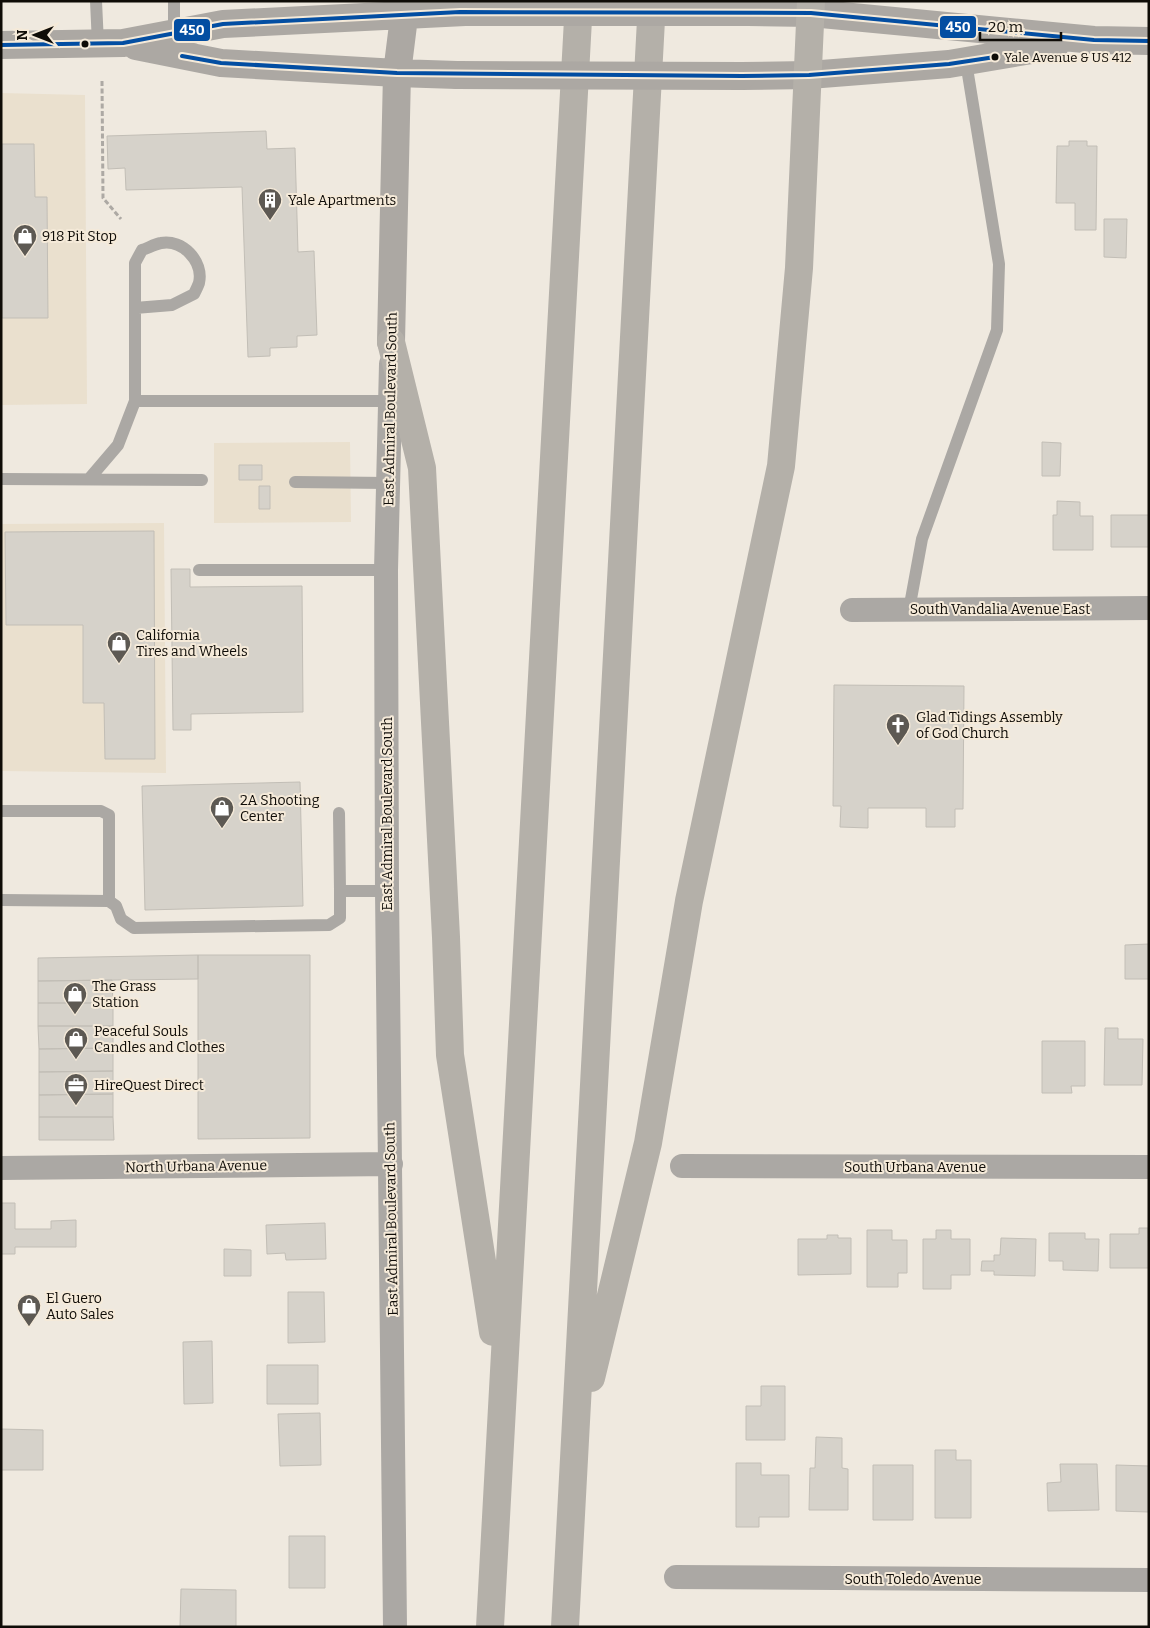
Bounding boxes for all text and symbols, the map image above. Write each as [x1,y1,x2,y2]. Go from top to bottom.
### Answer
north arrow [10,10,60,60]
scale bar [980,10,1061,42]
line badge: 450 [939,15,977,39]
line badge: 450 [173,18,211,42]
text: 20 m [988,18,1024,36]
text: 450 [945,19,971,36]
text: 450 [179,22,205,39]
text: N [14,29,31,40]
unlabelled marker [80,39,90,49]
place label: Yale Avenue & US 412 [1004,50,1132,65]
marker: Yale Avenue & US 412 [990,52,1000,62]
building icon: Yale Apartments [257,187,283,221]
place label: Yale Apartments [288,192,396,209]
shop icon: 918 Pit Stop [12,223,38,257]
place label: 918 Pit Stop [42,228,117,245]
street label: East Admiral Boulevard South [380,312,401,506]
street label: South Vandalia Avenue East [910,601,1090,618]
place label: California Tires and Wheels [136,627,248,660]
shop icon: California Tires and Wheels [106,630,132,664]
place label: Glad Tidings Assembly of God Church [916,709,1063,742]
church icon: Glad Tidings Assembly of God Church [885,712,911,746]
street label: East Admiral Boulevard South [379,717,396,911]
place label: 2A Shooting Center [240,792,320,825]
shop icon: 2A Shooting Center [209,795,235,829]
place label: The Grass Station [92,978,156,1011]
shop icon: The Grass Station [62,981,88,1015]
place label: Peaceful Souls Candles and Clothes [94,1023,225,1056]
shop icon: Peaceful Souls Candles and Clothes [63,1026,89,1060]
office icon: HireQuest Direct [63,1072,89,1106]
place label: HireQuest Direct [94,1077,204,1094]
street label: East Admiral Boulevard South [381,1122,402,1316]
street label: North Urbana Avenue [125,1157,267,1176]
street label: South Urbana Avenue [844,1159,986,1176]
place label: El Guero Auto Sales [46,1290,114,1323]
shop icon: El Guero Auto Sales [16,1293,42,1327]
street label: South Toledo Avenue [845,1571,981,1588]

